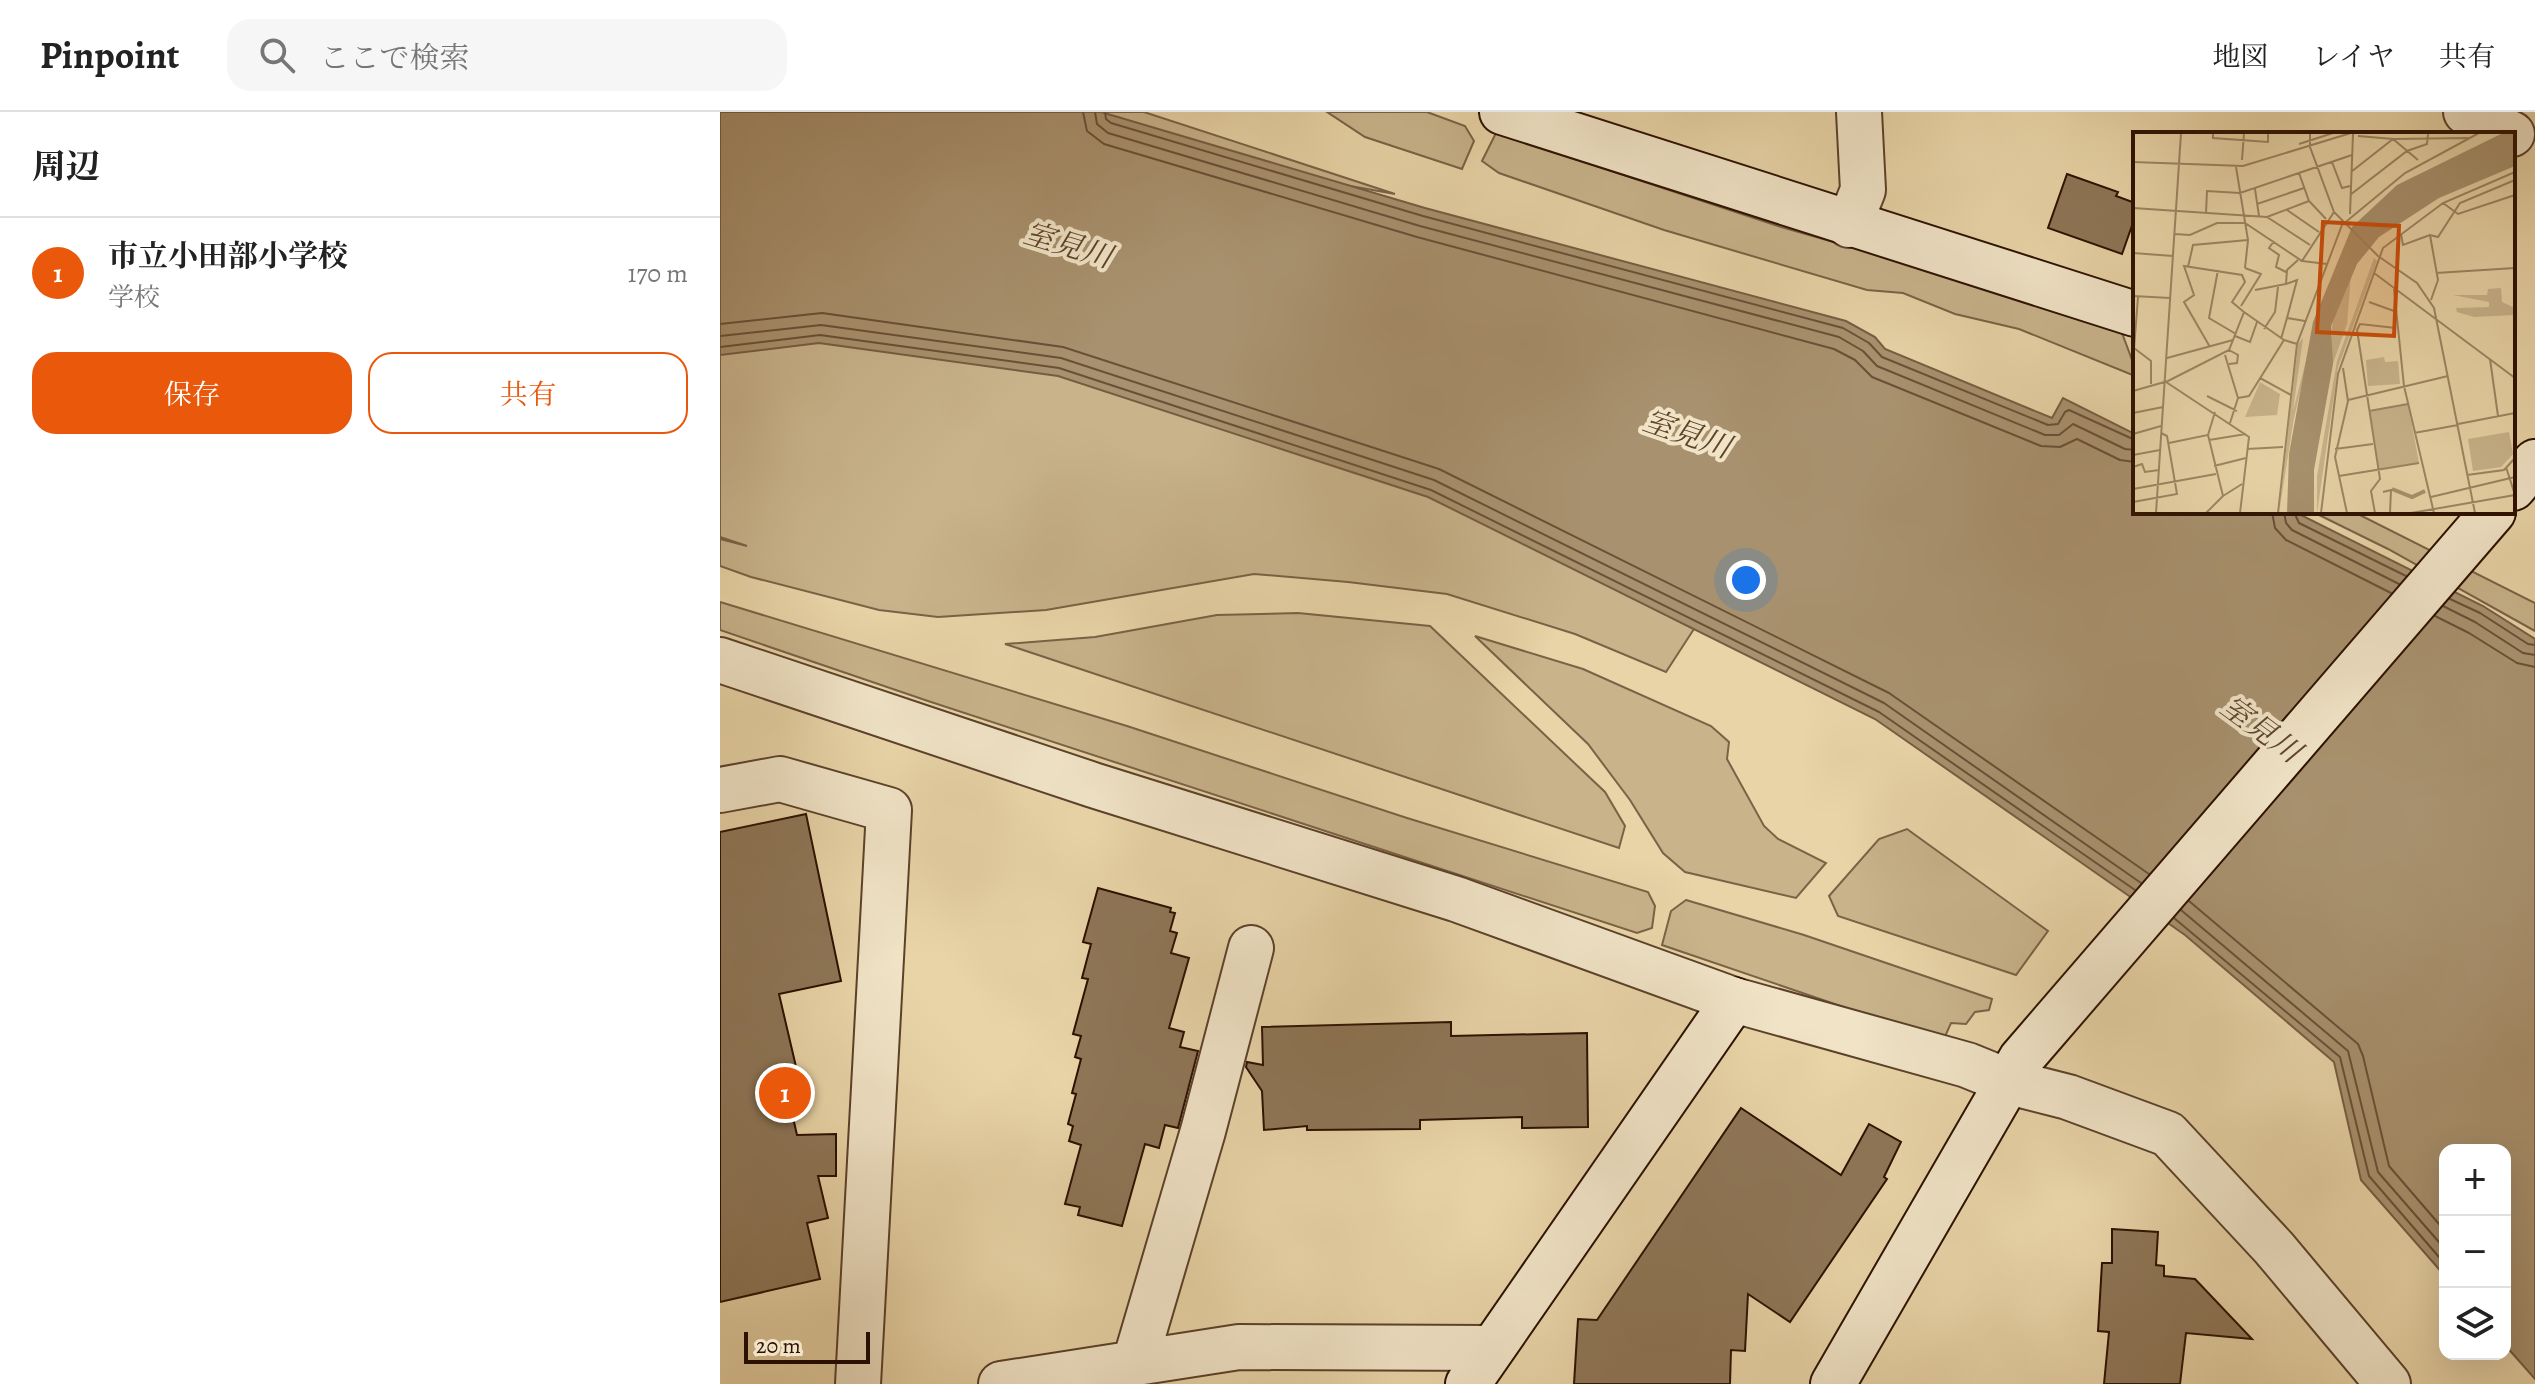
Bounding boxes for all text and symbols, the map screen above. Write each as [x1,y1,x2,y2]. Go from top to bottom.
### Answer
search box [227,19,787,91]
text: Pinpoint [40,29,179,81]
icon: search [255,33,299,77]
text: ここで検索 [319,38,469,78]
text: 地図 [2212,38,2268,76]
text: レイヤ [2312,38,2395,76]
text: 共有 [2439,38,2495,76]
inset map [2133,132,2515,514]
text: 周辺 [32,143,100,190]
water label: 室見川 [1019,213,1120,278]
text: 市立小田部小学校 [108,236,348,276]
text: 1 [53,256,63,291]
text: 170 m [628,256,688,291]
text: 学校 [108,280,160,315]
button: 保存 [32,352,352,434]
button: 共有 [368,352,688,434]
water label: 室見川 [1638,400,1739,469]
your location [1726,560,1766,600]
water label: 室見川 [2213,686,2312,773]
pin: 1 [759,1063,811,1123]
map controls [2439,1144,2511,1360]
button: + [2439,1144,2511,1216]
button: − [2439,1216,2511,1288]
button: layers [2439,1288,2511,1360]
scale bar [744,1328,870,1364]
text: 20 m [756,1331,801,1361]

